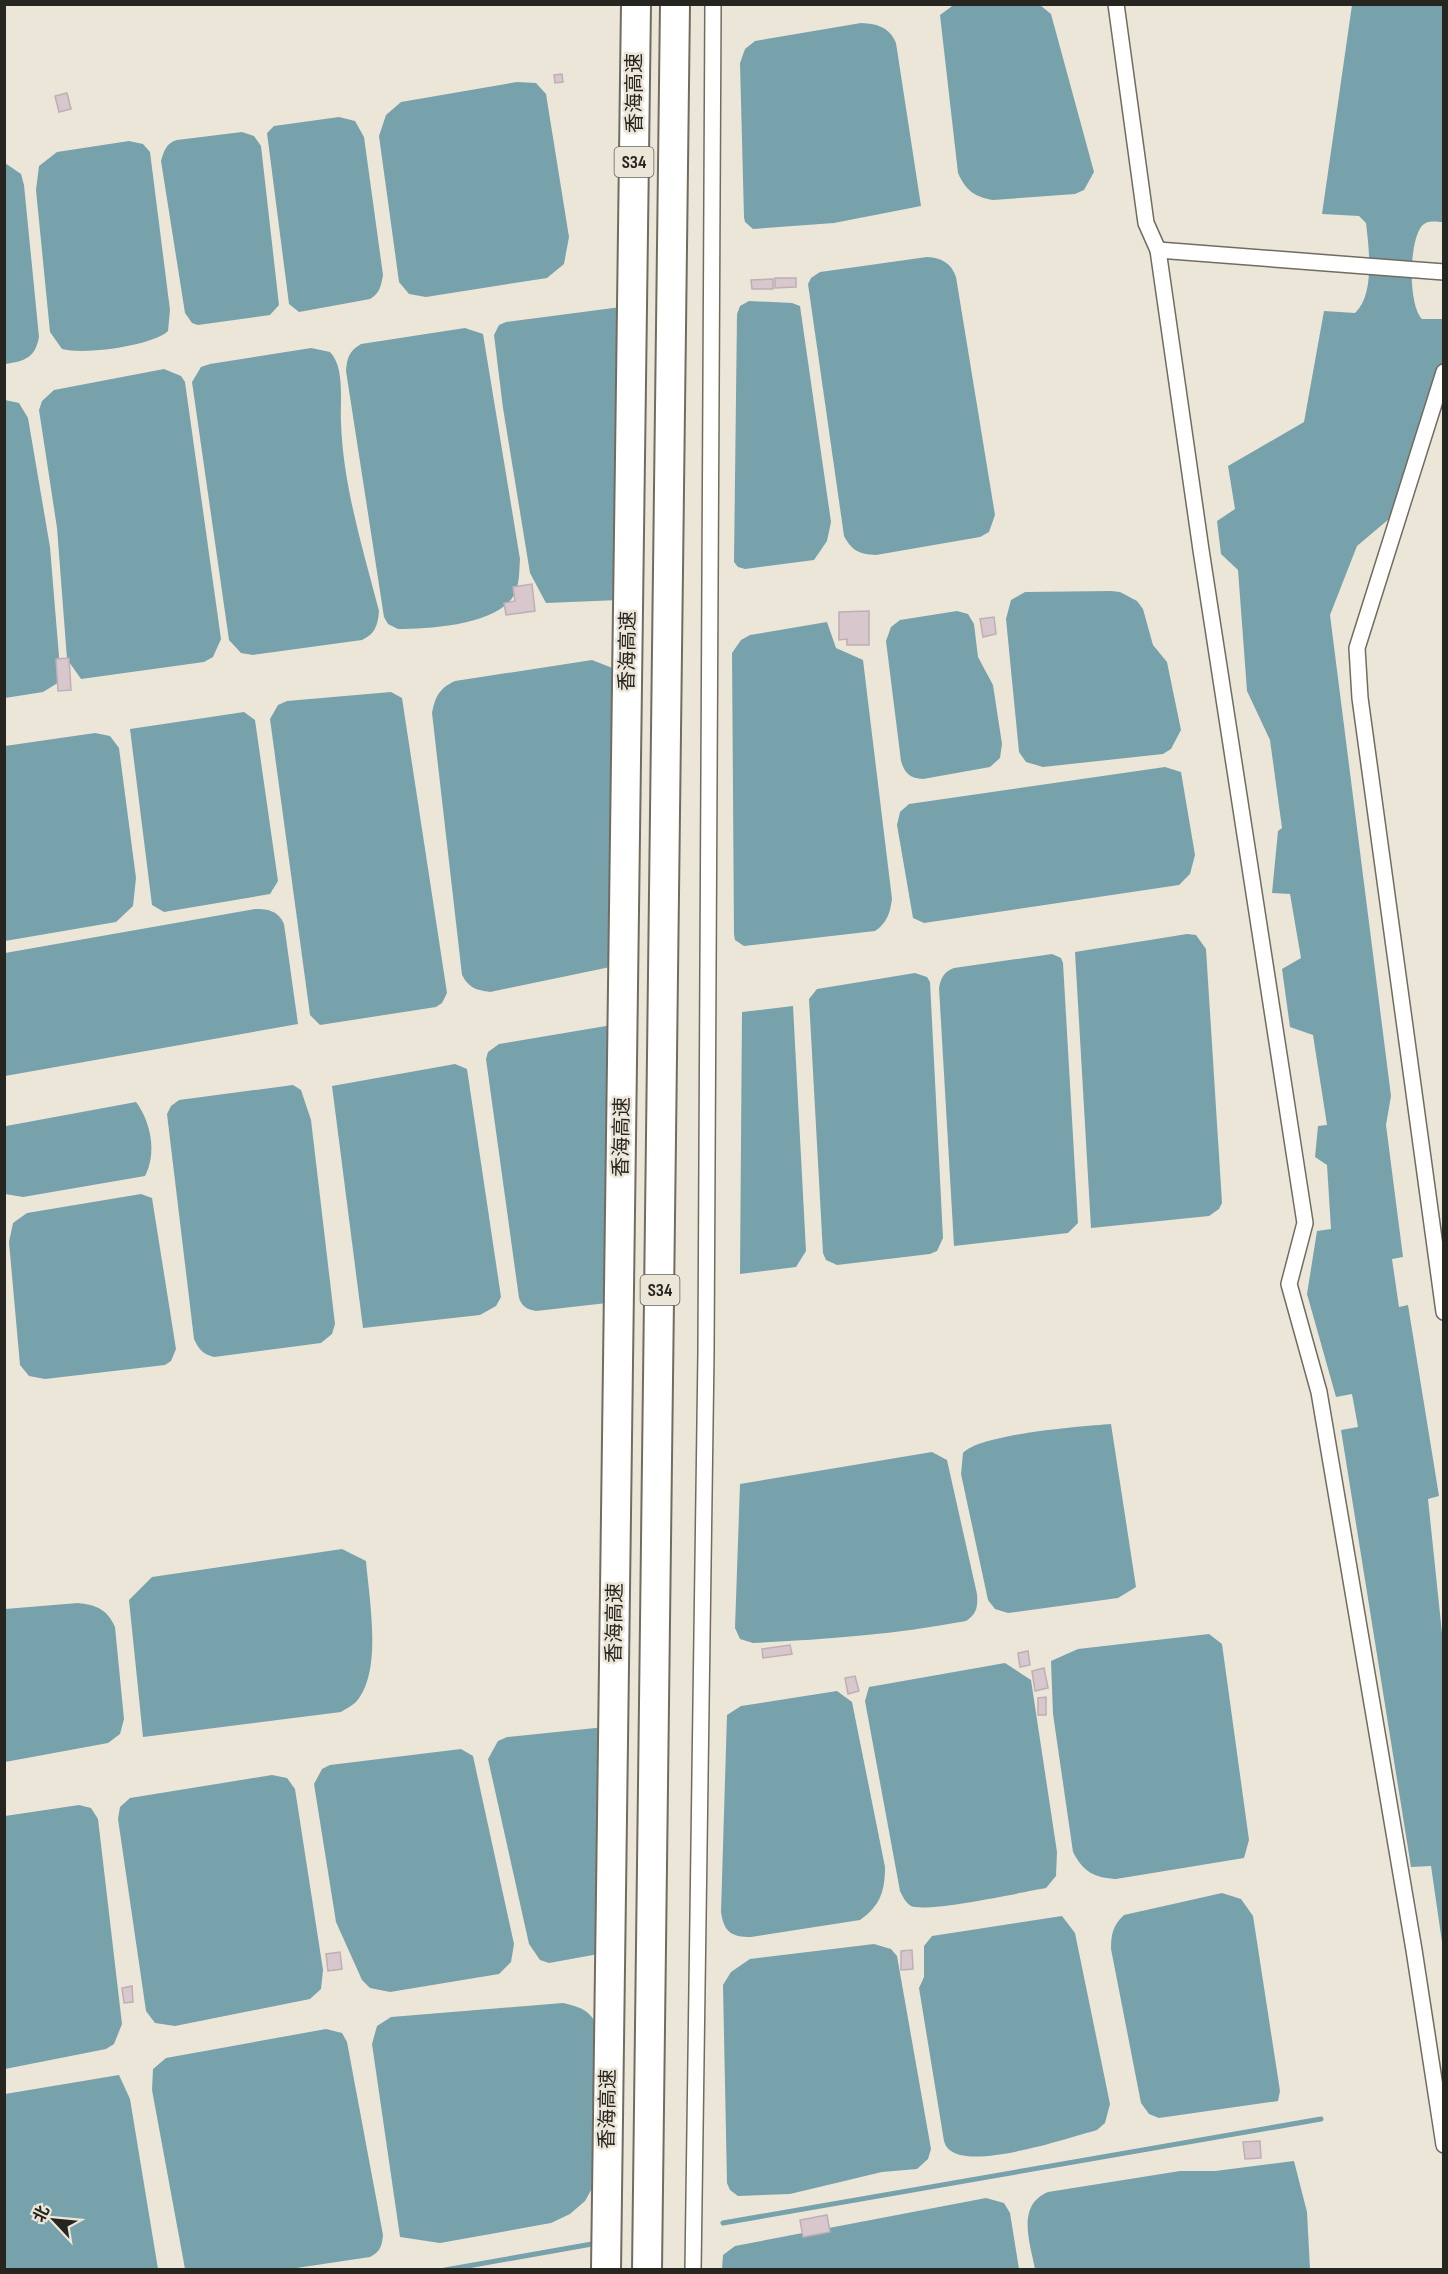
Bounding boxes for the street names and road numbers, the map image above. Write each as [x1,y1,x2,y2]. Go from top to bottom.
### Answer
street label: 香海高速 [623,53,647,133]
road number: S34 [614,147,654,177]
street label: 香海高速 [615,611,641,691]
street label: 香海高速 [609,1097,635,1177]
road number: S34 [640,1275,680,1305]
street label: 香海高速 [602,1583,628,1663]
street label: 香海高速 [595,2069,621,2149]

